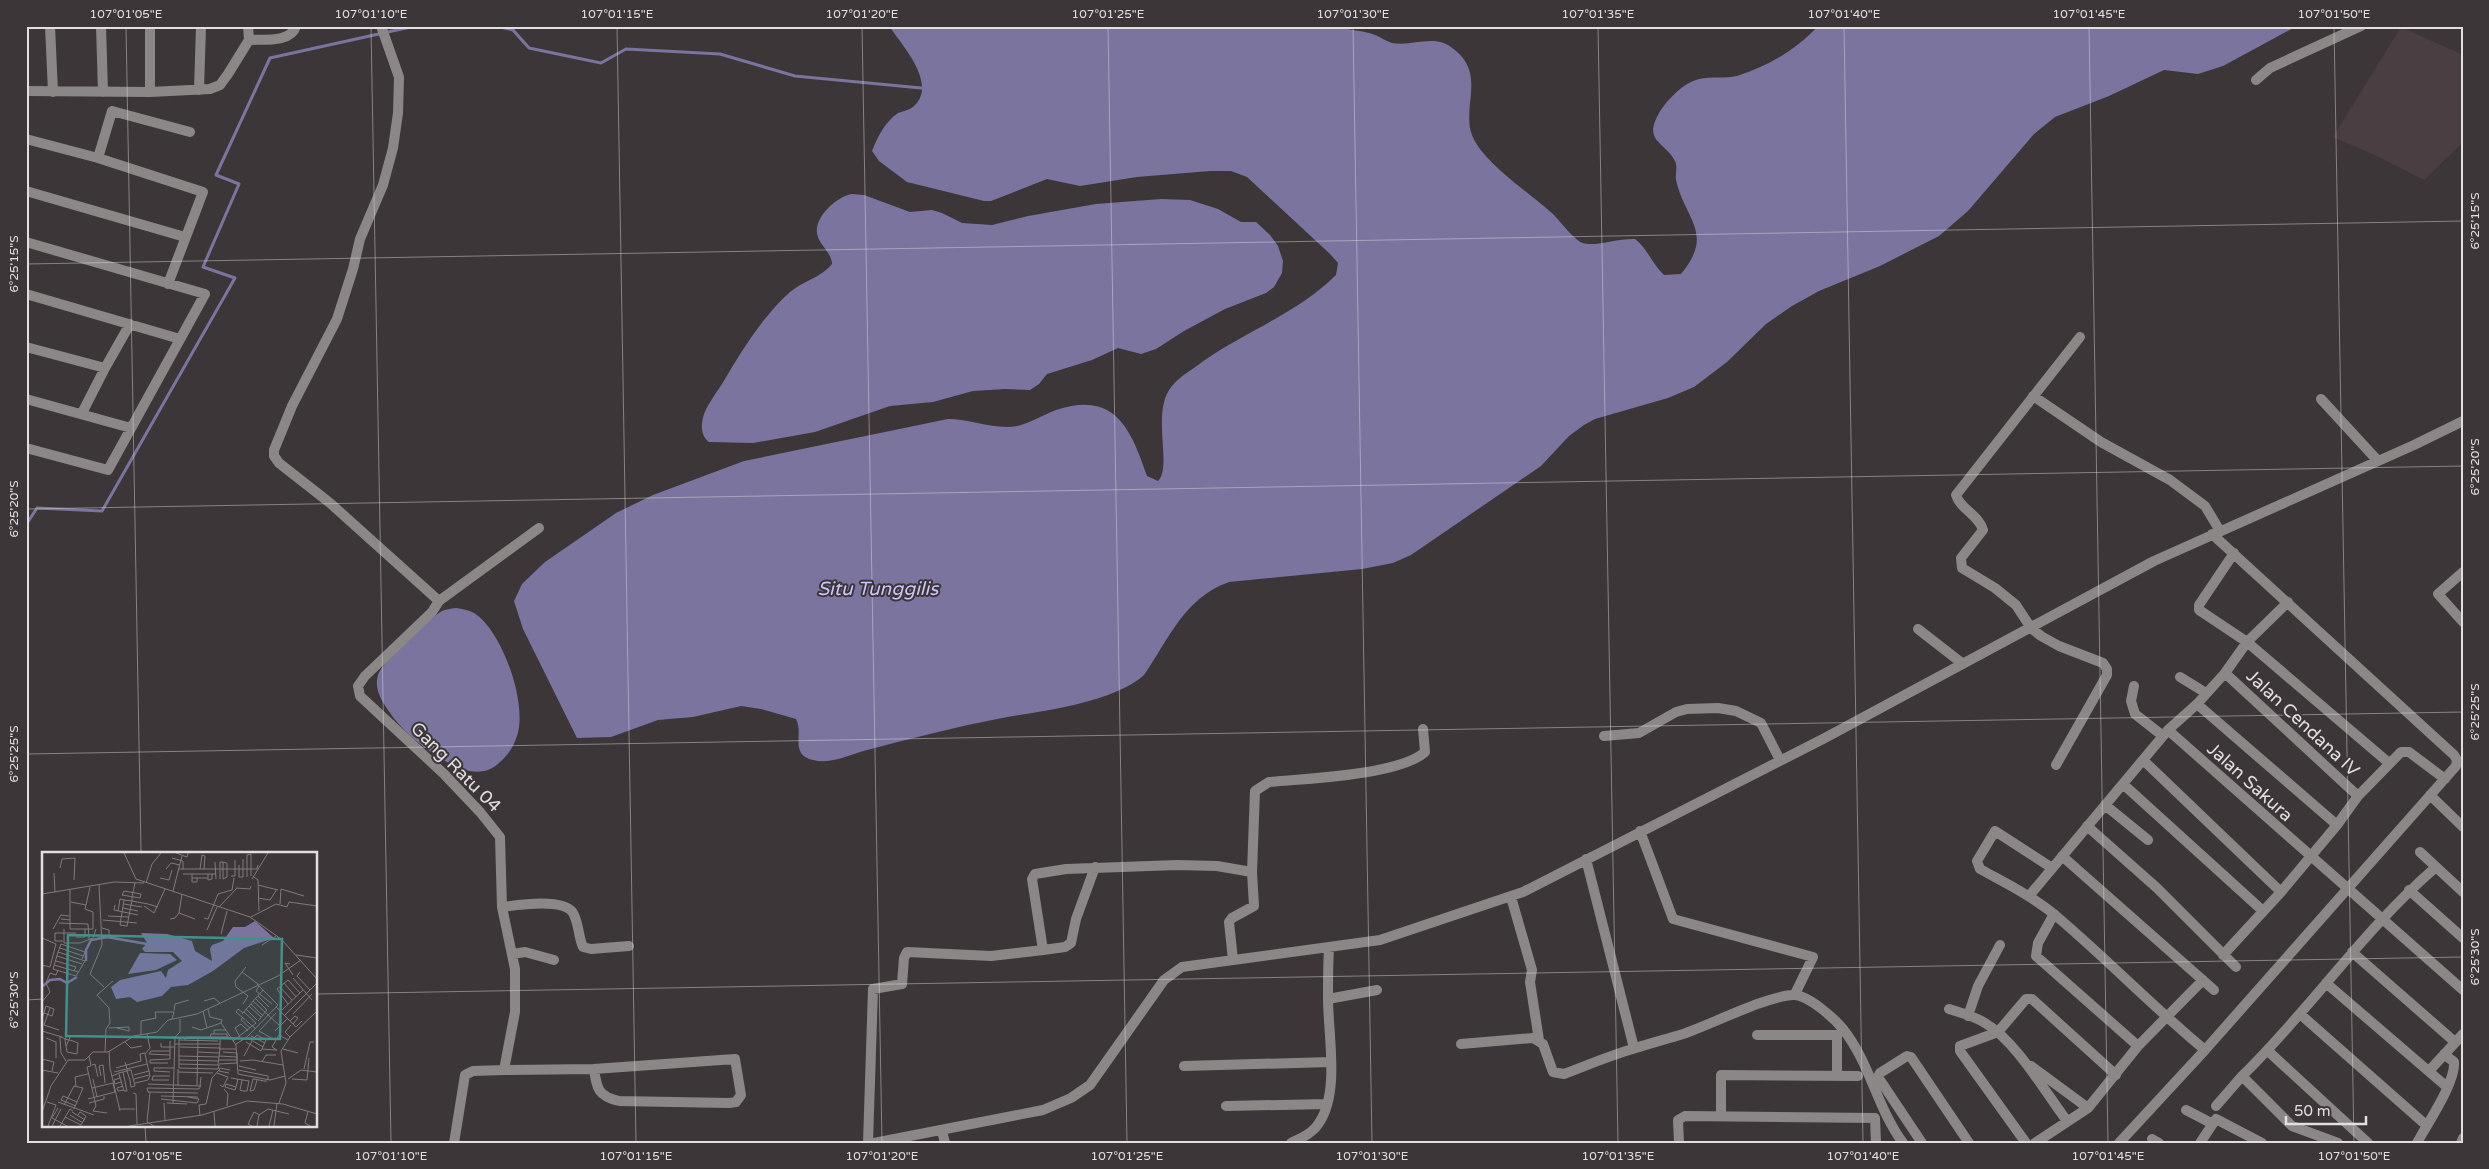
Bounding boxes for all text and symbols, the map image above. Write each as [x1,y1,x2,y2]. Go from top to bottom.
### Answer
text: 107°01'05"E [90,7,163,21]
text: 107°01'10"E [335,7,408,21]
text: 107°01'15"E [581,7,654,21]
text: 107°01'20"E [826,7,899,21]
text: 107°01'25"E [1072,7,1145,21]
text: 107°01'30"E [1317,7,1390,21]
text: 107°01'35"E [1562,7,1635,21]
text: 107°01'40"E [1808,7,1881,21]
text: 107°01'45"E [2053,7,2126,21]
text: 107°01'50"E [2298,7,2371,21]
text: 6°25'15"S [2468,192,2482,250]
text: 6°25'15"S [7,235,21,293]
text: 6°25'20"S [2468,438,2482,496]
text: 6°25'20"S [7,480,21,538]
water label: Situ Tunggilis [818,578,940,600]
street label: Jalan Cendana IV [2242,665,2365,782]
text: 6°25'25"S [2468,683,2482,741]
street label: Gang Ratu 04 [406,717,506,817]
text: 6°25'25"S [7,725,21,783]
street label: Jalan Sakura [2203,738,2297,826]
inset map [42,852,318,1126]
text: 6°25'30"S [2468,928,2482,986]
text: 6°25'30"S [7,971,21,1029]
scale bar [2286,1094,2366,1126]
text: 50 m [2294,1102,2331,1120]
text: 107°01'05"E [110,1149,183,1163]
text: 107°01'10"E [355,1149,428,1163]
text: 107°01'15"E [600,1149,673,1163]
text: 107°01'20"E [846,1149,919,1163]
text: 107°01'25"E [1091,1149,1164,1163]
text: 107°01'30"E [1336,1149,1409,1163]
text: 107°01'35"E [1582,1149,1655,1163]
text: 107°01'40"E [1827,1149,1900,1163]
text: 107°01'45"E [2072,1149,2145,1163]
text: 107°01'50"E [2318,1149,2391,1163]

